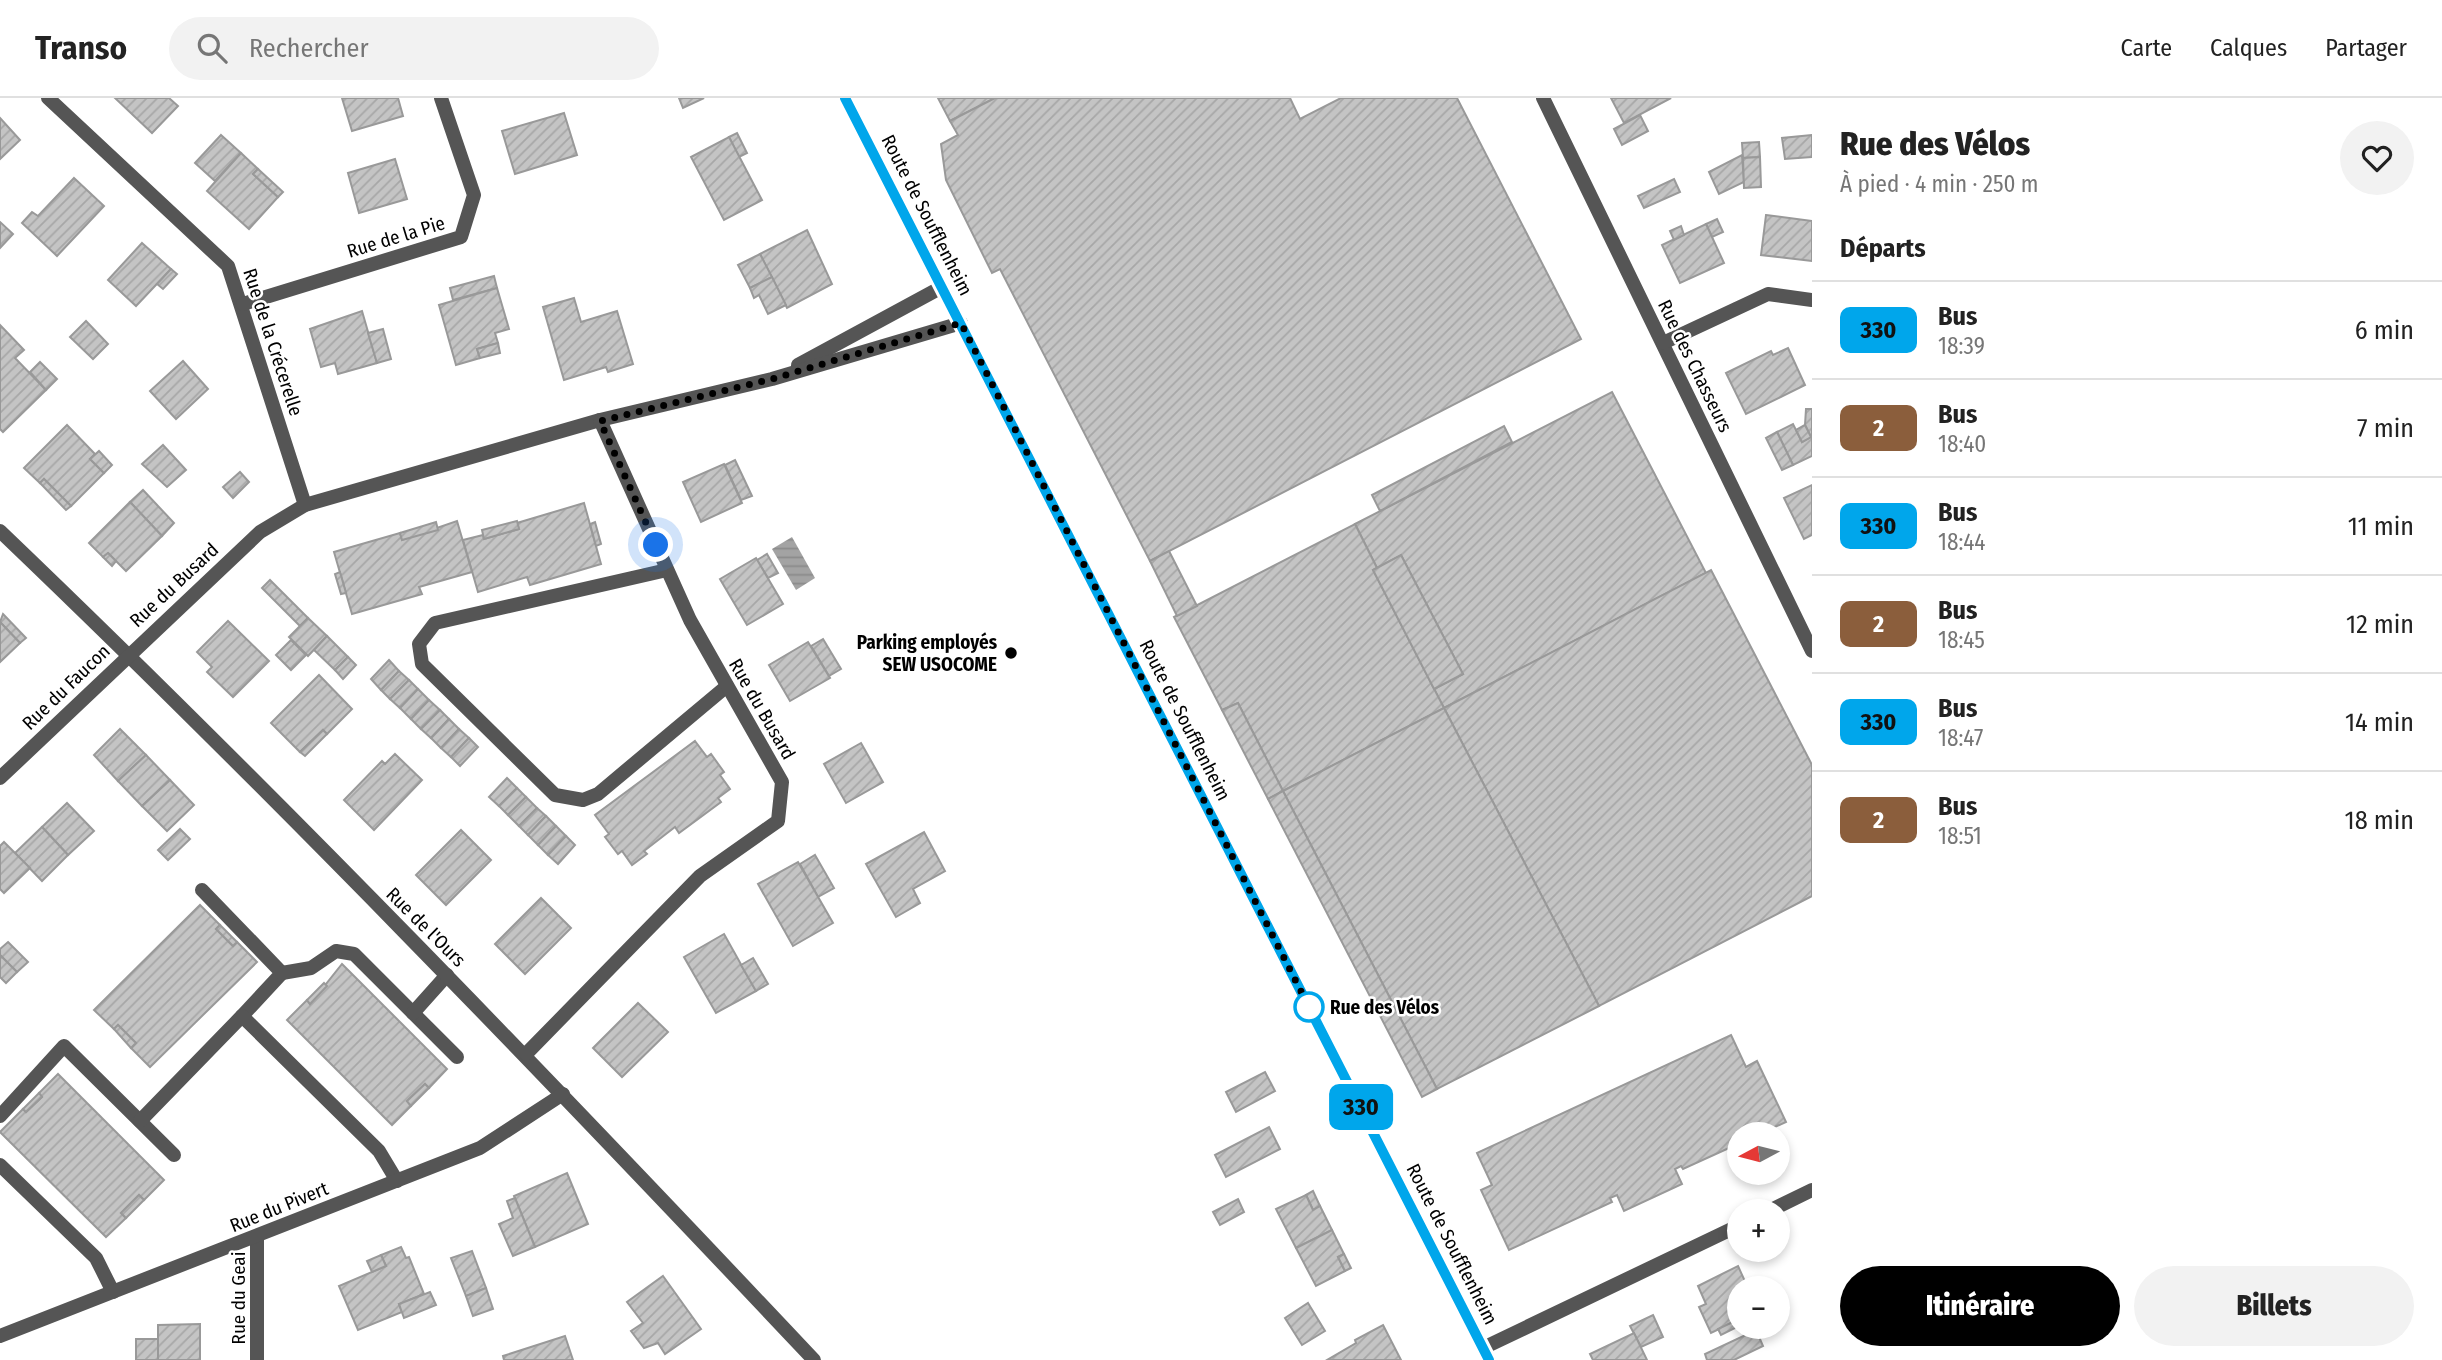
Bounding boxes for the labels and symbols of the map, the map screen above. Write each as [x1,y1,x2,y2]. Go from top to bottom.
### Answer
street label: Route de Soufflenheim [876,131,978,299]
street label: Rue de la Pie [344,211,448,263]
street label: Rue de la Crécerelle [238,265,308,419]
street label: Rue des Chasseurs [1653,296,1737,436]
your location [638,527,673,562]
street label: Rue du Busard [125,538,223,632]
place label: Parking employés SEW USOCOME [857,631,998,676]
street label: Route de Soufflenheim [1134,636,1236,804]
street label: Rue du Faucon [17,640,115,734]
marker: Parking employés SEW USOCOME [1003,645,1019,661]
street label: Rue du Busard [724,654,800,764]
street label: Rue de l'Ours [381,882,471,972]
marker: Rue des Vélos [1294,992,1324,1022]
place label: Rue des Vélos [1330,996,1440,1019]
line badge: 330 [1321,1084,1401,1130]
north arrow [1727,1122,1790,1185]
street label: Route de Soufflenheim [1401,1160,1503,1328]
street label: Rue du Pivert [226,1177,332,1237]
street label: Rue du Geai [227,1252,250,1344]

